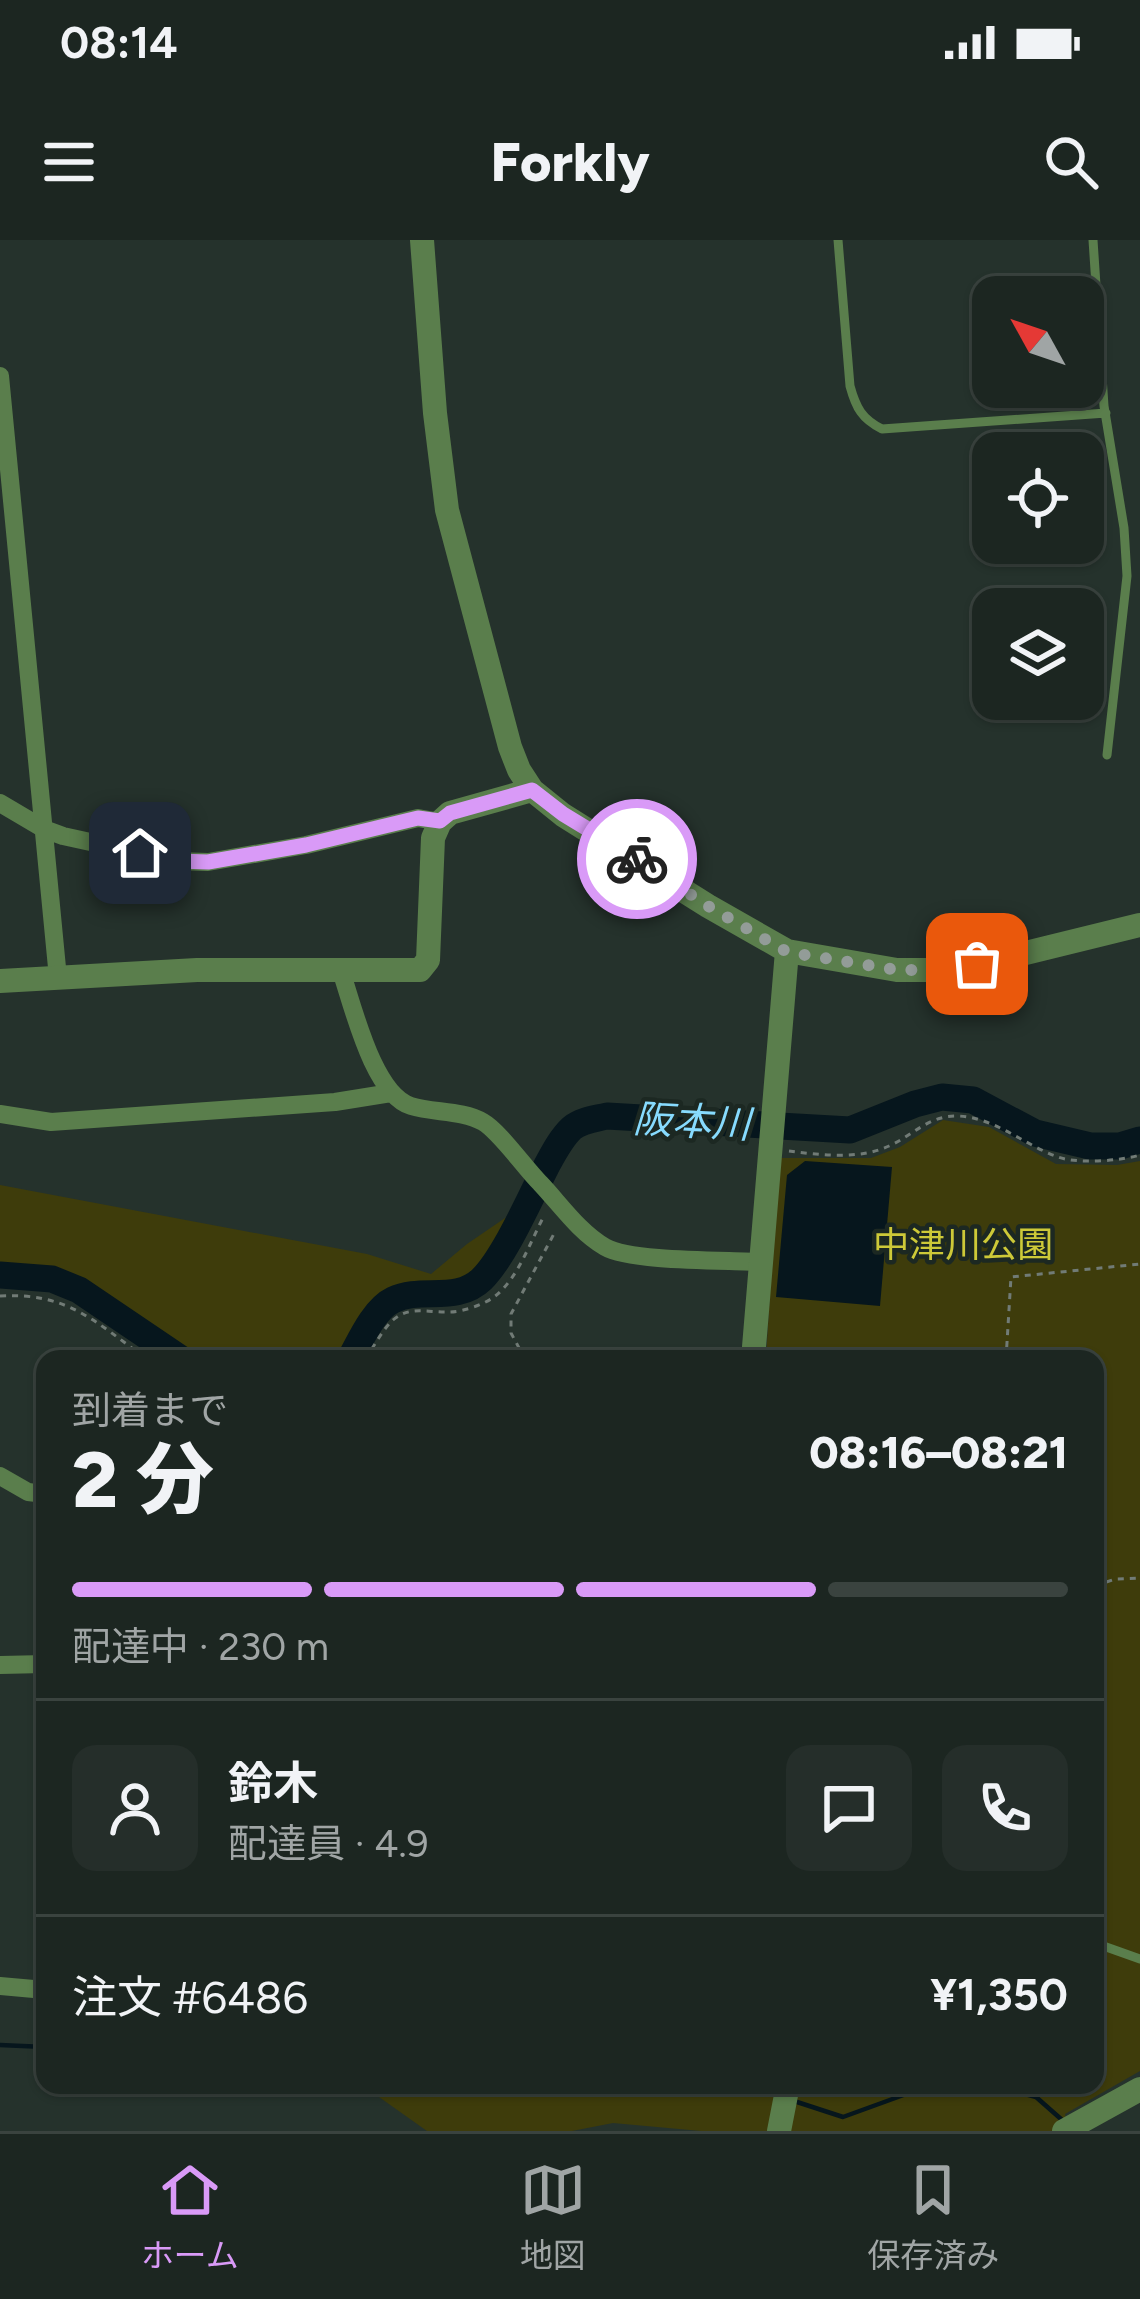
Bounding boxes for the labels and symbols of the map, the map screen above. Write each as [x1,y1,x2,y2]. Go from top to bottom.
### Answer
north arrow [972,276,1104,408]
courier [577,799,697,919]
pin [89,802,191,904]
pin [926,913,1028,1015]
water label: 阪本川 [632,1095,756,1148]
park label: 中津川公園 [873,1223,1053,1266]

